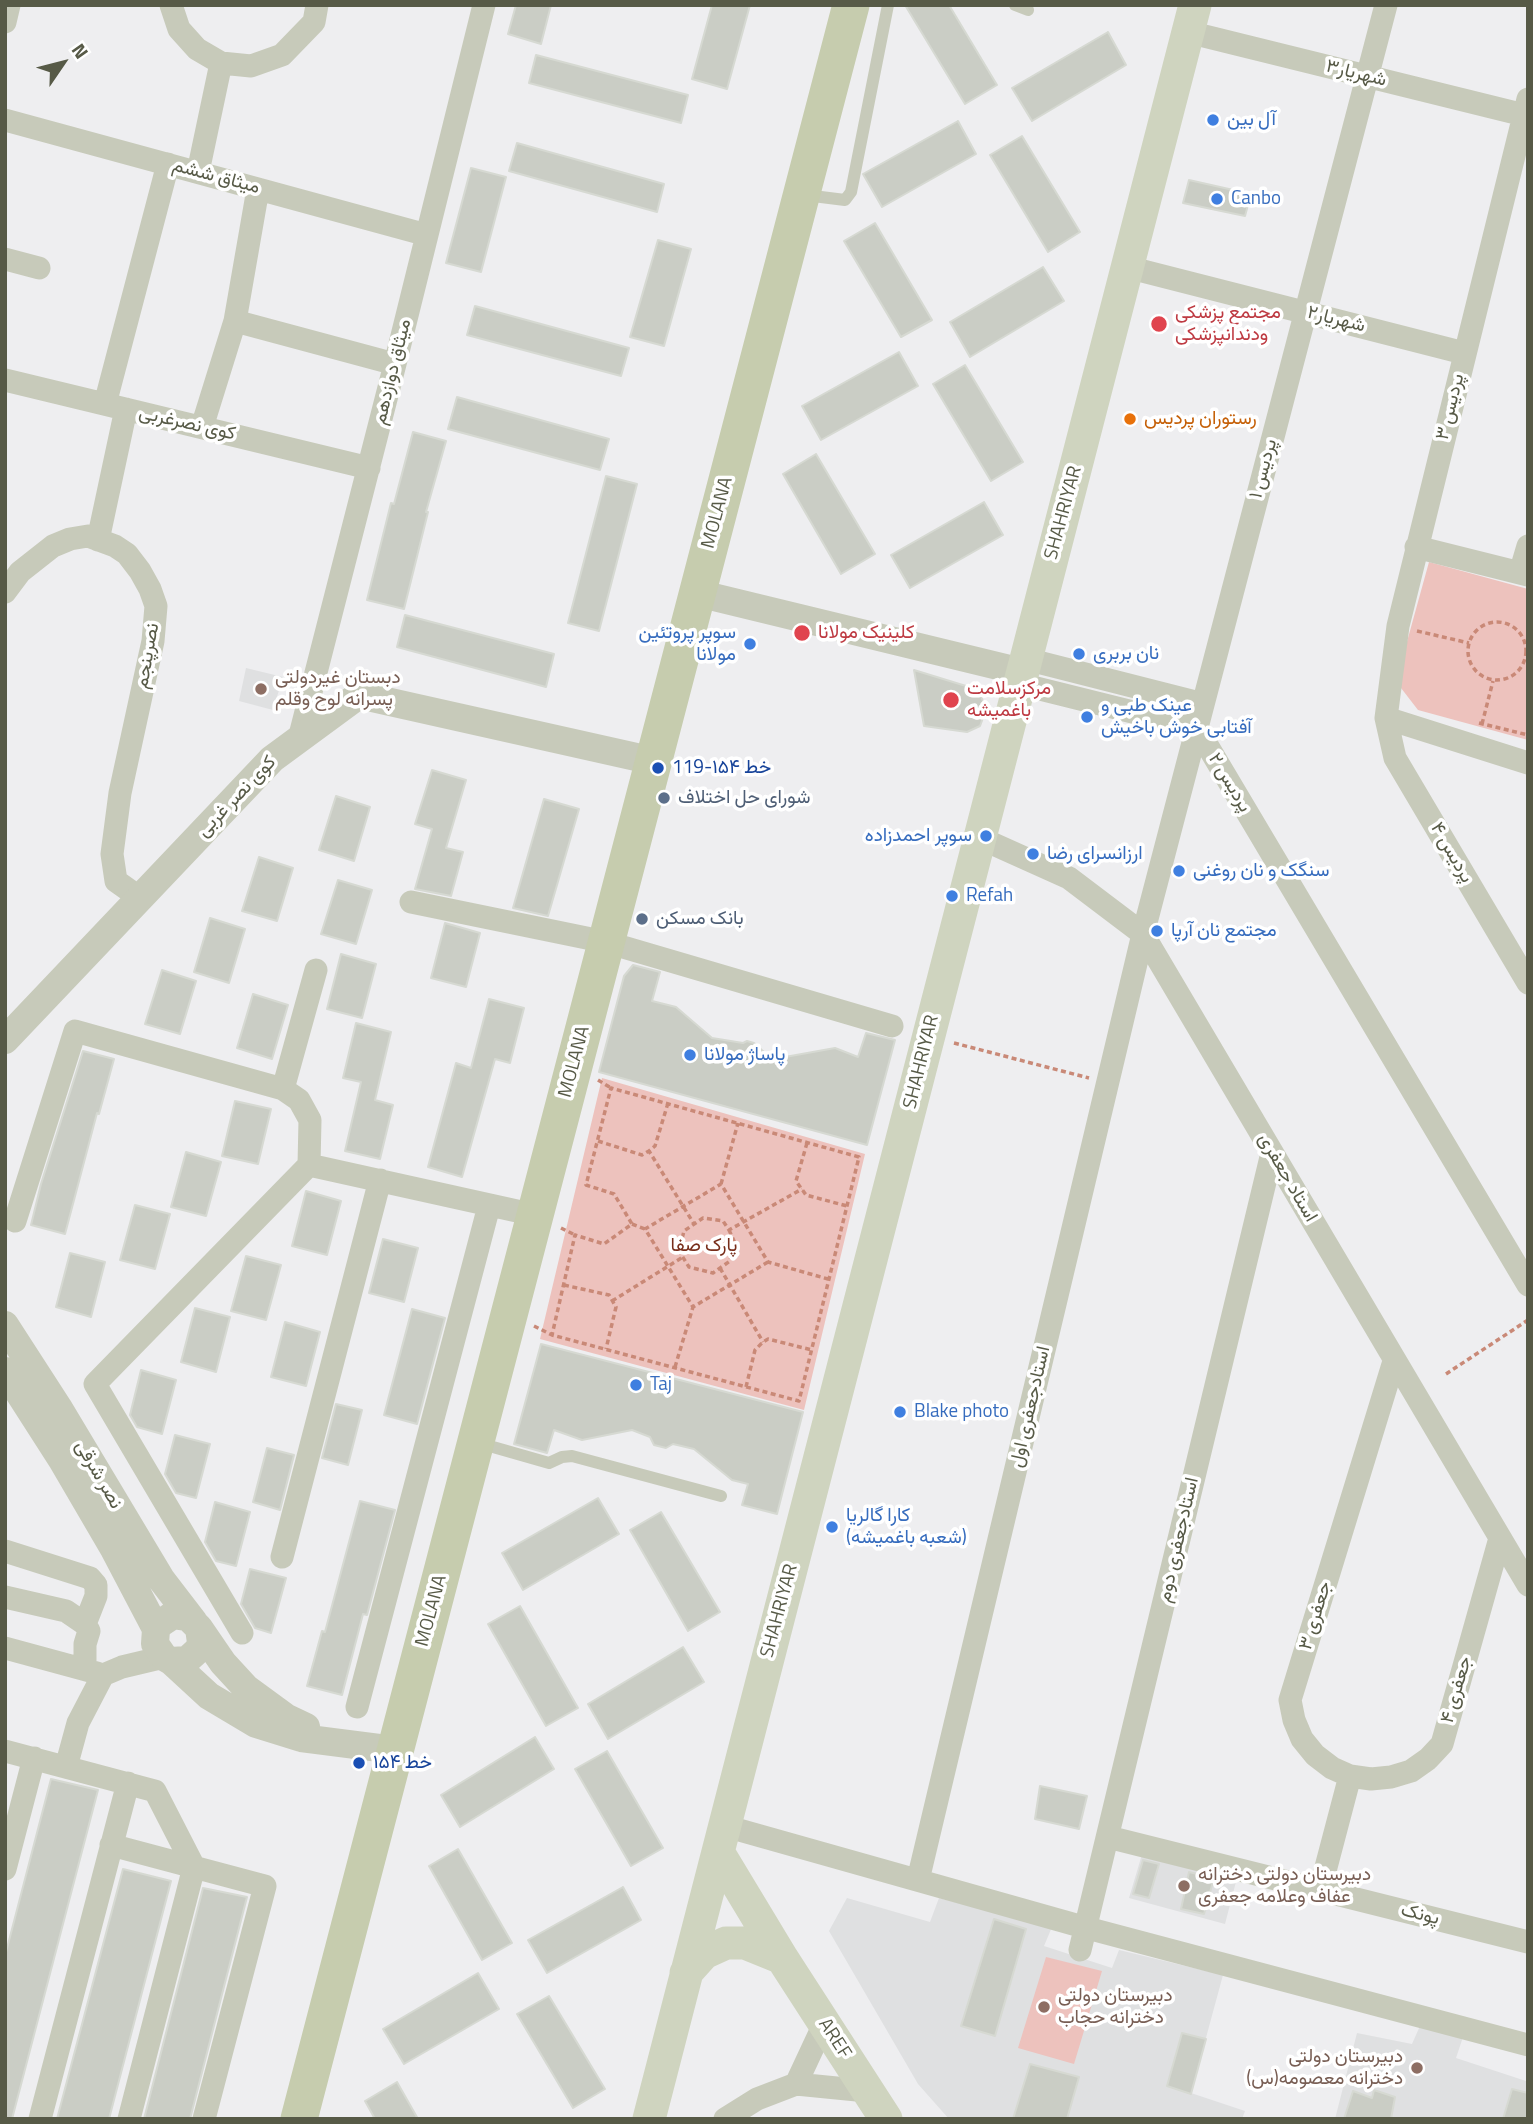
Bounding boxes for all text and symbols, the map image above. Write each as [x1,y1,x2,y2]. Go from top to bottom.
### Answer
north arrow [28,28,98,98]
text: N [65,37,96,64]
street label: شهریار۳ [1323,55,1389,93]
place label: آل بین [1227,109,1276,131]
marker: آل بین [1205,112,1221,128]
street label: میثاق ششم [170,154,262,200]
place label: Canbo [1231,188,1281,210]
marker: Canbo [1209,191,1225,207]
place label: مجتمع پزشکی ودندانپزشکی [1175,302,1281,346]
street label: شهریار۲ [1305,302,1367,338]
marker: مجتمع پزشکی ودندانپزشکی [1149,314,1169,334]
street label: میثاق دوازدهم [369,317,417,427]
street label: پردیس ۳ [1432,371,1470,443]
street label: کوی نصرغربی [136,402,238,446]
place label: رستوران پردیس [1144,408,1257,430]
marker: رستوران پردیس [1122,411,1138,427]
street label: پردیس ۱ [1245,437,1283,501]
street label: SHAHRIYAR [1041,464,1087,562]
street label: MOLANA [698,475,738,551]
street label: نصرپنجم [131,621,165,691]
place label: سوپر پروتئین مولانا [639,622,736,666]
place label: کلینیک مولانا [818,622,915,644]
marker: کلینیک مولانا [792,623,812,643]
marker: سوپر پروتئین مولانا [742,636,758,652]
place label: نان بربری [1093,643,1159,665]
marker: نان بربری [1071,646,1087,662]
place label: دبستان غیردولتی پسرانه لوح وقلم [275,667,400,711]
place label: مرکزسلامت باغمیشه [967,678,1051,722]
marker: دبستان غیردولتی پسرانه لوح وقلم [253,681,269,697]
marker: مرکزسلامت باغمیشه [941,690,961,710]
place label: عینک طبی و آفتابی خوش باخیش [1101,695,1252,739]
marker: عینک طبی و آفتابی خوش باخیش [1079,709,1095,725]
street label: پردیس ۲ [1202,749,1256,817]
street label: کوی نصر غربی [193,752,281,842]
place label: خط ۱۵۴-119 [672,757,771,779]
marker: خط ۱۵۴-119 [650,760,666,776]
place label: شورای حل اختلاف [678,787,811,809]
marker: شورای حل اختلاف [656,790,672,806]
street label: پردیس ۴ [1425,819,1477,887]
place label: سوپر احمدزاده [865,825,972,847]
marker: سوپر احمدزاده [978,828,994,844]
place label: ارزانسرای رضا [1047,843,1143,865]
marker: ارزانسرای رضا [1025,846,1041,862]
place label: سنگک و نان روغنی [1193,860,1330,882]
marker: سنگک و نان روغنی [1171,863,1187,879]
place label: Refah [966,885,1013,907]
marker: Refah [944,888,960,904]
place label: بانک مسکن [656,908,744,930]
marker: بانک مسکن [634,911,650,927]
place label: مجتمع نان آرپا [1171,920,1277,942]
marker: مجتمع نان آرپا [1149,923,1165,939]
street label: SHAHRIYAR [899,1013,945,1111]
street label: MOLANA [555,1024,595,1100]
place label: پاساژ مولانا [704,1044,785,1066]
marker: پاساژ مولانا [682,1047,698,1063]
street label: استاد جعفری [1252,1130,1322,1226]
park label: پارک صفا [671,1235,737,1257]
street label: استادجعفری اول [1006,1344,1056,1470]
place label: Taj [650,1374,672,1396]
marker: Taj [628,1377,644,1393]
place label: Blake photo [914,1401,1009,1423]
marker: Blake photo [892,1404,908,1420]
street label: نصر شرقی [69,1437,127,1513]
street label: استادجعفری دوم [1154,1475,1204,1605]
place label: کارا گالریا (شعبه باغمیشه) [846,1505,967,1549]
marker: کارا گالریا (شعبه باغمیشه) [824,1519,840,1535]
street label: SHAHRIYAR [757,1562,803,1660]
street label: MOLANA [412,1573,452,1649]
street label: جعفری ۳ [1295,1579,1337,1653]
street label: جعفری ۴ [1437,1654,1477,1726]
place label: خط ۱۵۴ [373,1752,432,1774]
marker: خط ۱۵۴ [351,1755,367,1771]
place label: دبیرستان دولتی دخترانه عفاف وعلامه جعفری [1198,1864,1371,1908]
marker: دبیرستان دولتی دخترانه عفاف وعلامه جعفری [1176,1878,1192,1894]
street label: پونک [1398,1899,1442,1931]
place label: دبیرستان دولتی دخترانه حجاب [1058,1985,1173,2029]
marker: دبیرستان دولتی دخترانه حجاب [1036,1999,1052,2015]
street label: AREF [813,2015,855,2063]
place label: دبیرستان دولتی دخترانه معصومه(س) [1246,2046,1403,2090]
marker: دبیرستان دولتی دخترانه معصومه(س) [1409,2060,1425,2076]

